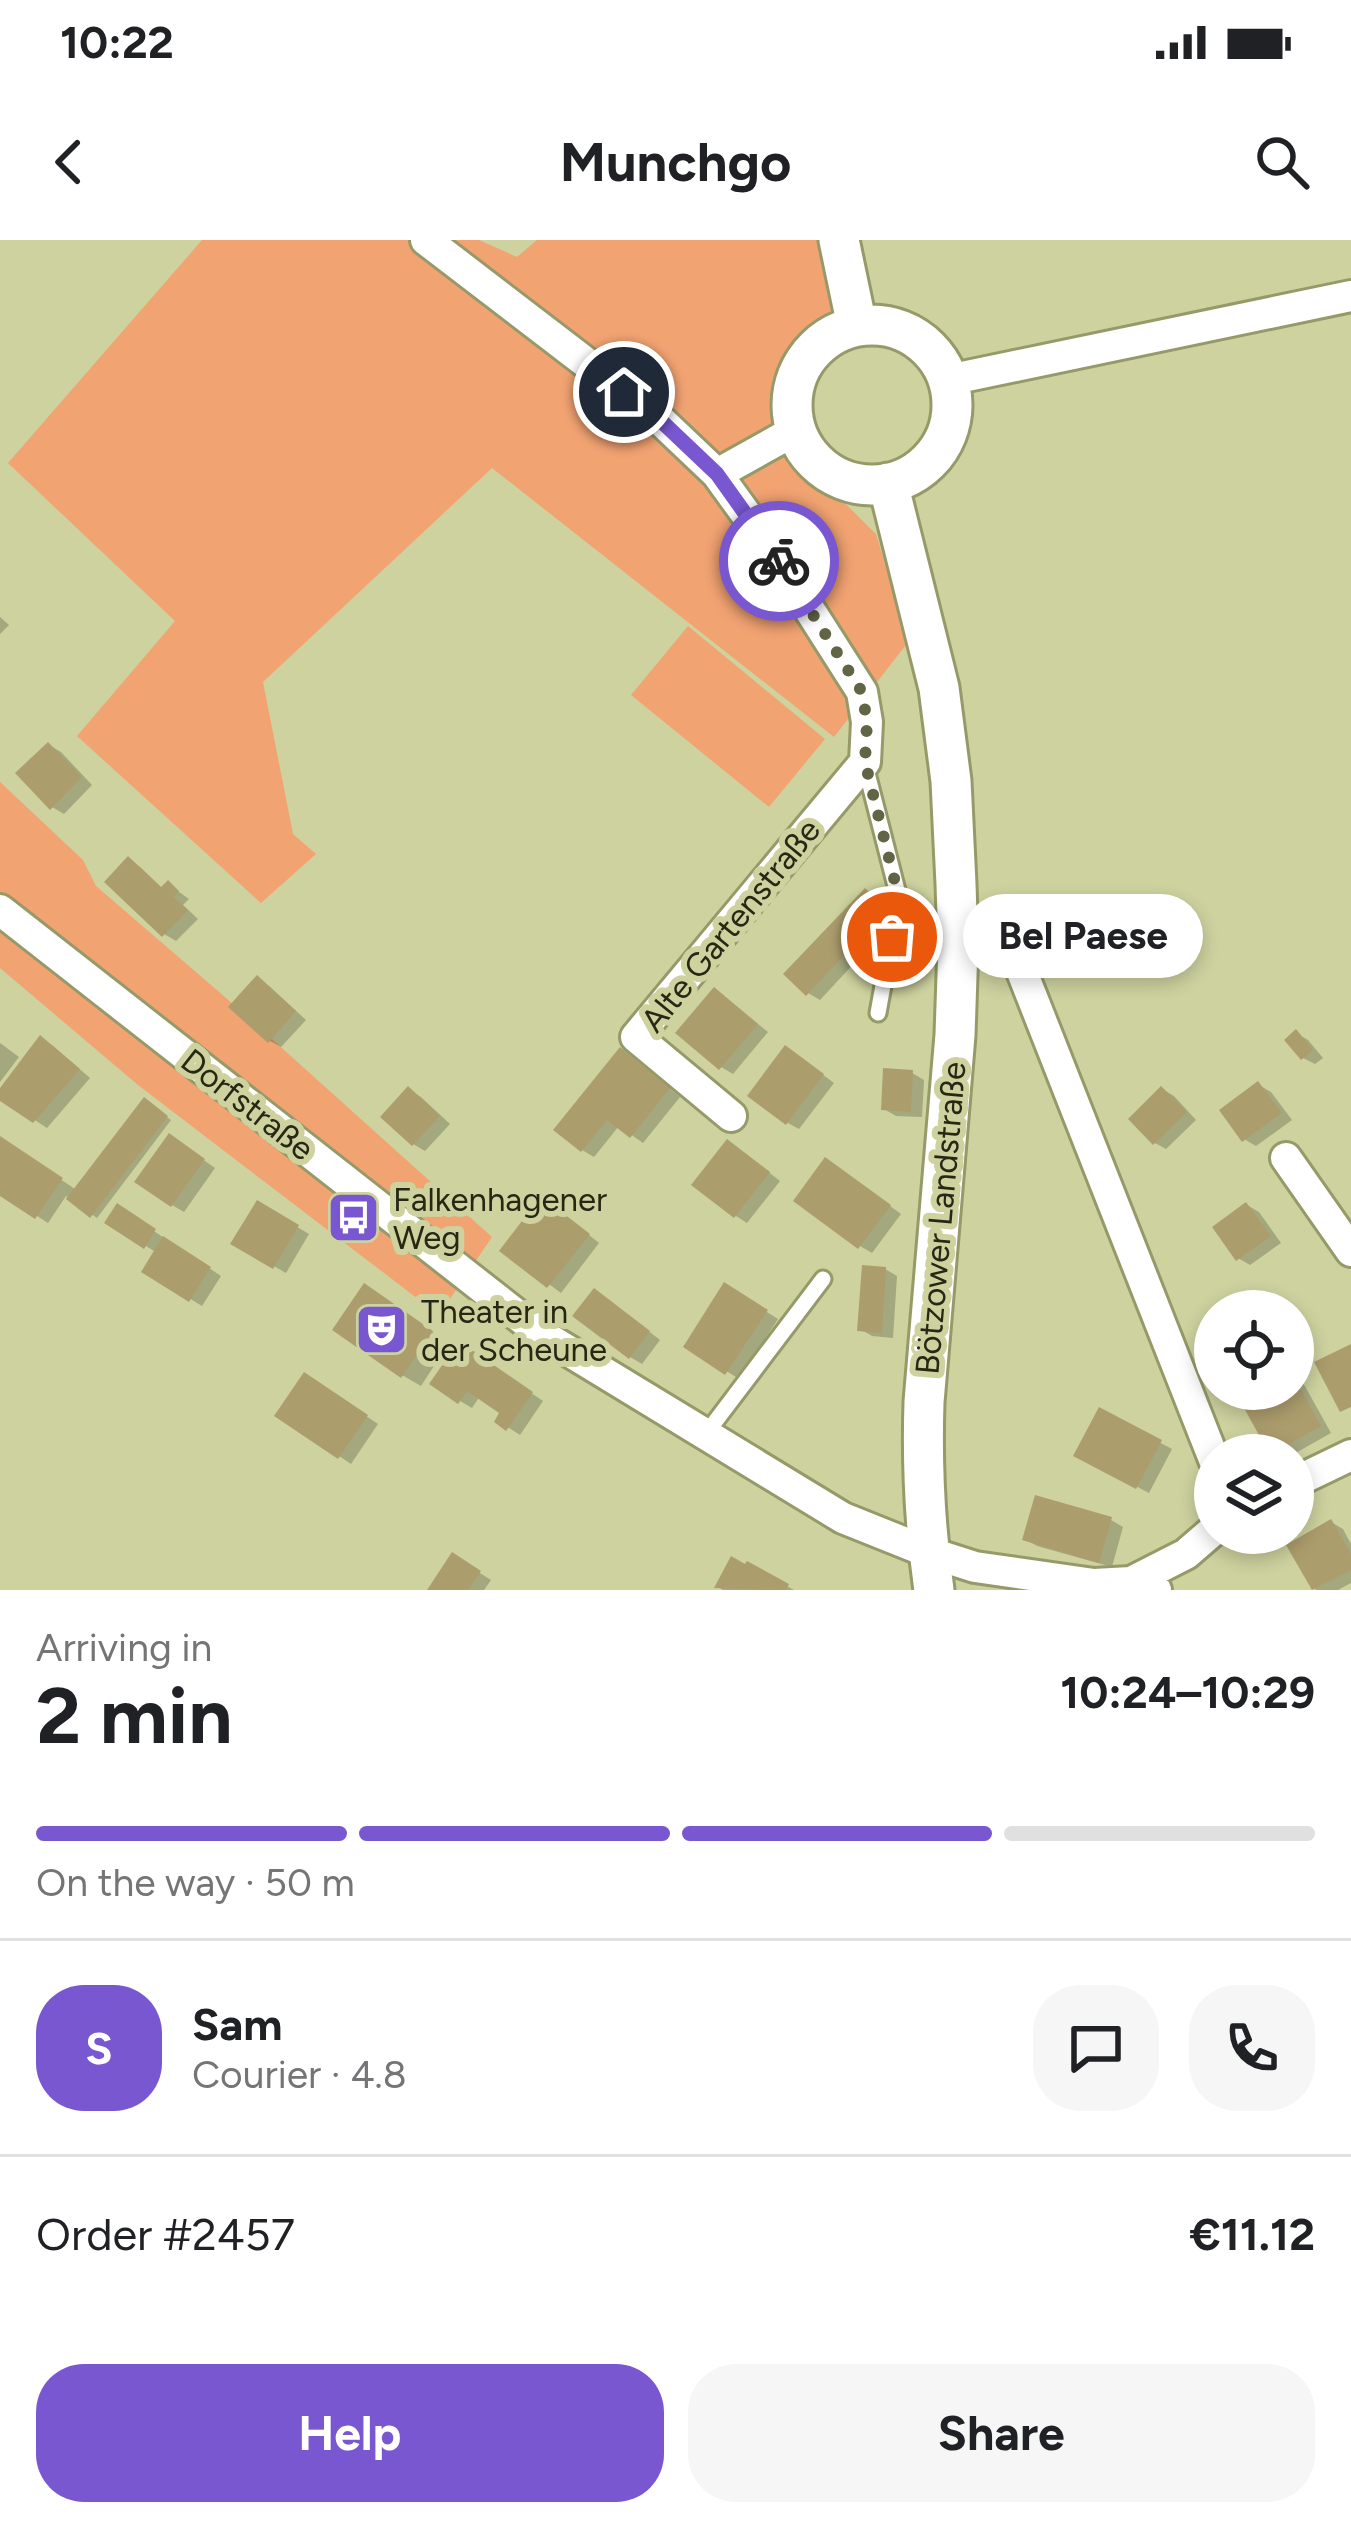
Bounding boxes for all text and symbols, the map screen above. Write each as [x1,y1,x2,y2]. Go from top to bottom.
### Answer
text: 10:22 [60,15,174,69]
icon: back [36,129,102,195]
icon: search [1249,129,1315,195]
text: Munchgo [560,130,791,195]
pin [573,341,675,443]
icon: home [591,359,657,425]
courier [719,501,839,621]
icon: bike [746,528,812,594]
street label: Alte Gartenstraße [633,811,828,1040]
pin [841,886,943,988]
callout: Bel Paese [964,895,1204,979]
icon: bag [859,904,925,970]
text: Bel Paese [998,912,1168,959]
street label: Dorfstraße [174,1040,322,1168]
street label: Bötzower Landstraße [907,1060,974,1376]
place label: Falkenhagener Weg [393,1180,607,1257]
bus stop icon: Falkenhagener Weg [326,1190,382,1246]
map controls [1194,1290,1314,1554]
button: locate [1194,1290,1314,1410]
place label: Theater in der Scheune [421,1292,607,1369]
theatre icon: Theater in der Scheune [354,1302,410,1358]
button: layers [1194,1434,1314,1554]
text: Arriving in [36,1624,212,1671]
text: 10:24–10:29 [1060,1665,1315,1719]
text: 2 min [36,1669,232,1763]
text: On the way · 50 m [36,1859,355,1906]
button: chat [1033,1985,1159,2111]
button: phone [1189,1985,1315,2111]
text: Sam [192,1997,283,2051]
text: S [85,2021,113,2075]
text: Courier · 4.8 [192,2051,407,2098]
text: Order #2457 [36,2207,295,2261]
text: €11.12 [1190,2207,1315,2261]
button: Help [36,2364,664,2502]
button: Share [688,2364,1315,2502]

